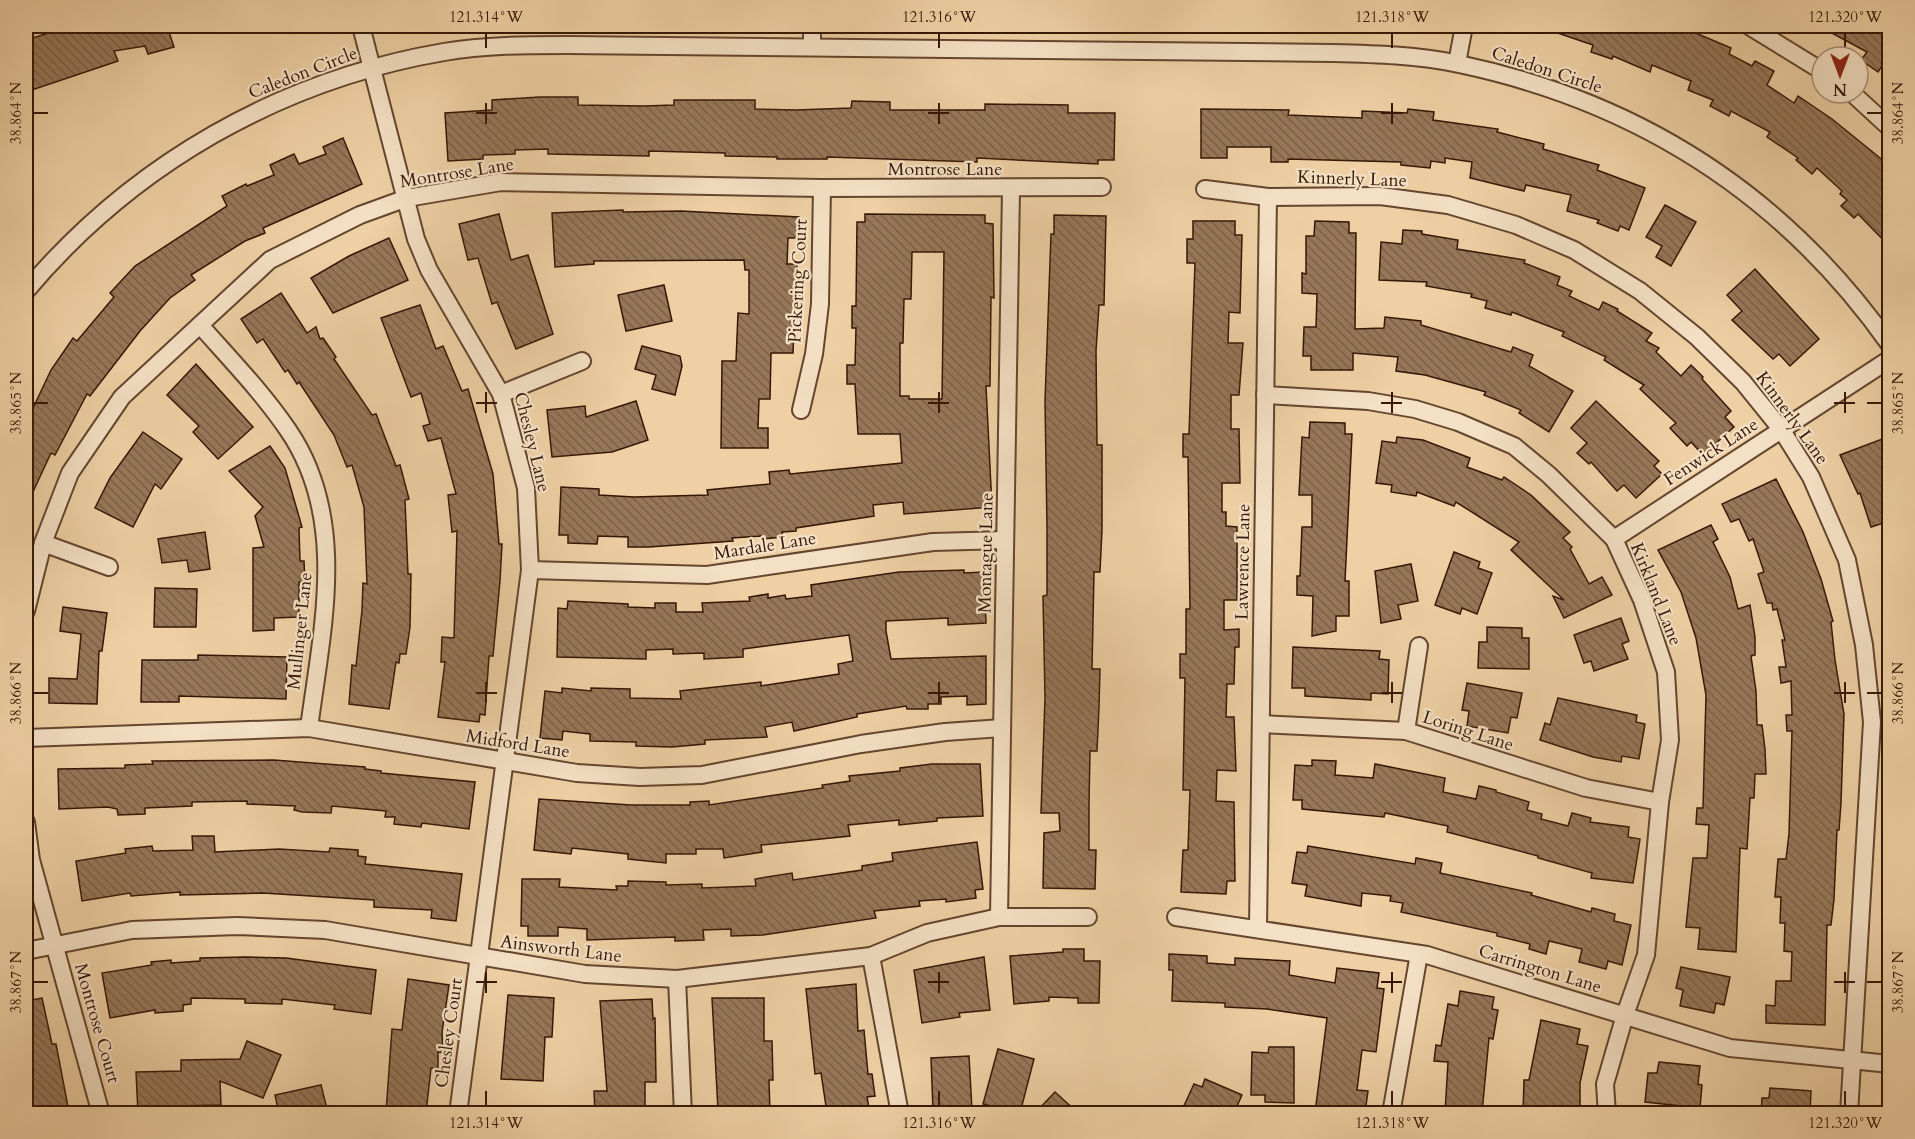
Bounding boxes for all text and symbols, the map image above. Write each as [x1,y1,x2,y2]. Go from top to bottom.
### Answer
text: 121.314°W [449,7,524,27]
text: 121.316°W [902,7,977,27]
text: 121.318°W [1355,7,1430,27]
text: 121.320°W [1808,7,1883,27]
street label: Caledon Circle [1488,40,1606,100]
street label: Caledon Circle [245,41,361,105]
north arrow [1810,45,1870,105]
text: N [1833,78,1847,100]
text: 38.864°N [6,81,26,144]
text: 38.864°N [1888,81,1908,144]
street label: Montrose Lane [398,152,516,194]
street label: Montrose Lane [888,157,1003,182]
street label: Kinnerly Lane [1297,165,1407,193]
street label: Pickering Court [782,218,814,344]
street label: Kinnerly Lane [1750,366,1834,470]
text: 38.865°N [6,371,26,434]
text: 38.865°N [1888,371,1908,434]
street label: Chesley Lane [508,389,556,495]
street label: Fenwick Lane [1659,412,1763,492]
street label: Montague Lane [972,493,1000,613]
street label: Lawrence Lane [1229,504,1257,620]
street label: Mardale Lane [712,526,818,566]
street label: Kirkland Lane [1624,539,1688,649]
street label: Mullinger Lane [281,571,319,691]
text: 38.866°N [6,661,26,724]
text: 38.866°N [1888,661,1908,724]
street label: Loring Lane [1419,705,1517,757]
street label: Midford Lane [464,723,572,765]
street label: Ainsworth Lane [499,929,623,969]
street label: Carrington Lane [1475,938,1605,1000]
text: 38.867°N [6,950,26,1013]
text: 38.867°N [1888,950,1908,1013]
street label: Montrose Court [68,960,126,1086]
street label: Chesley Court [429,976,469,1089]
text: 121.314°W [449,1113,524,1133]
text: 121.316°W [902,1113,977,1133]
text: 121.318°W [1355,1113,1430,1133]
text: 121.320°W [1808,1113,1883,1133]

